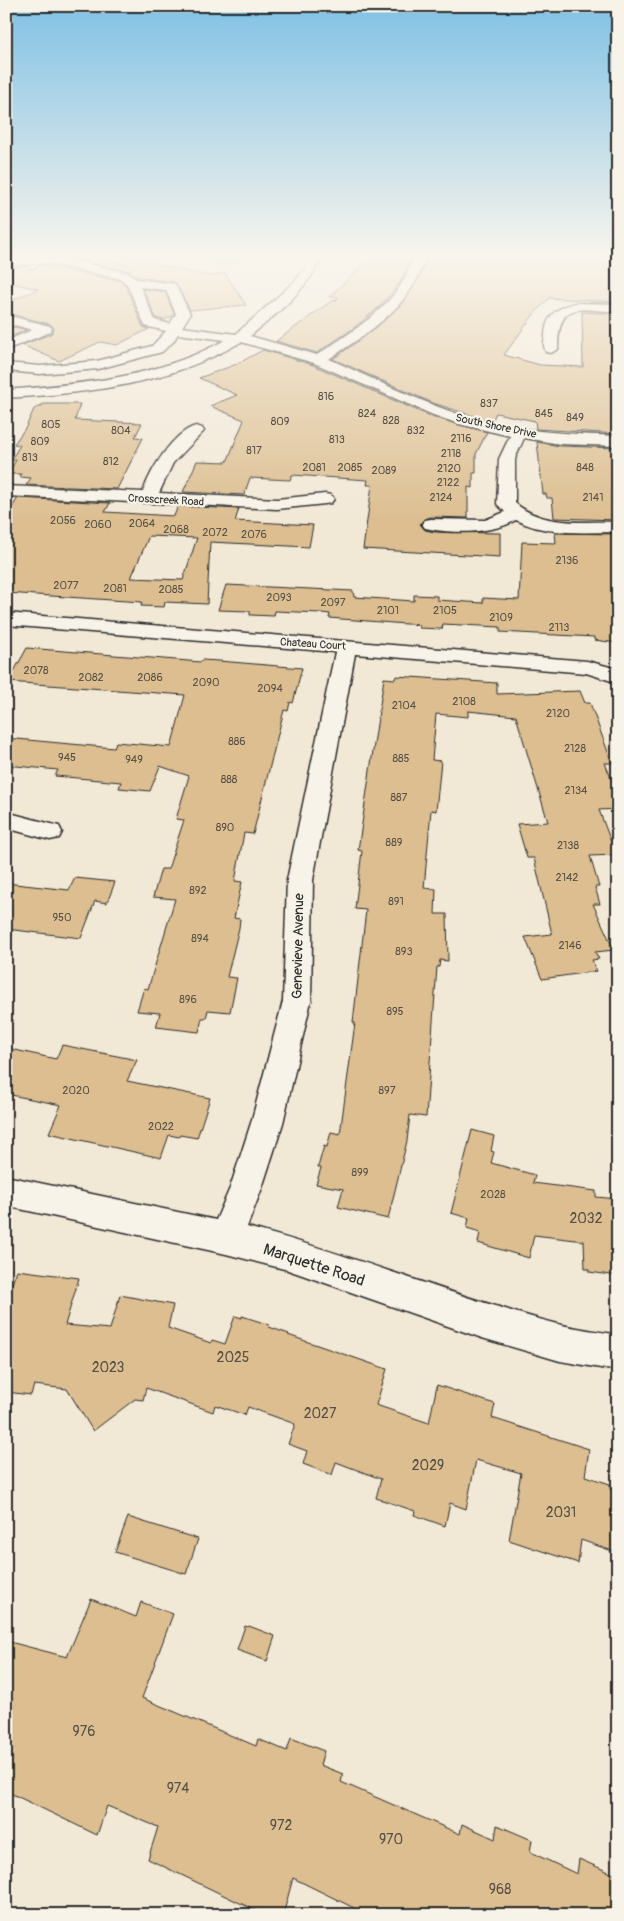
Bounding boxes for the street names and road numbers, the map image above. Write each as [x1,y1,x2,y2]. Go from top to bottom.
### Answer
street label: South Shore Drive [454,411,538,441]
street label: Crosscreek Road [128,492,204,508]
street label: Chateau Court [280,635,347,653]
street label: Genevieve Avenue [289,893,307,999]
street label: Marquette Road [261,1239,367,1291]

